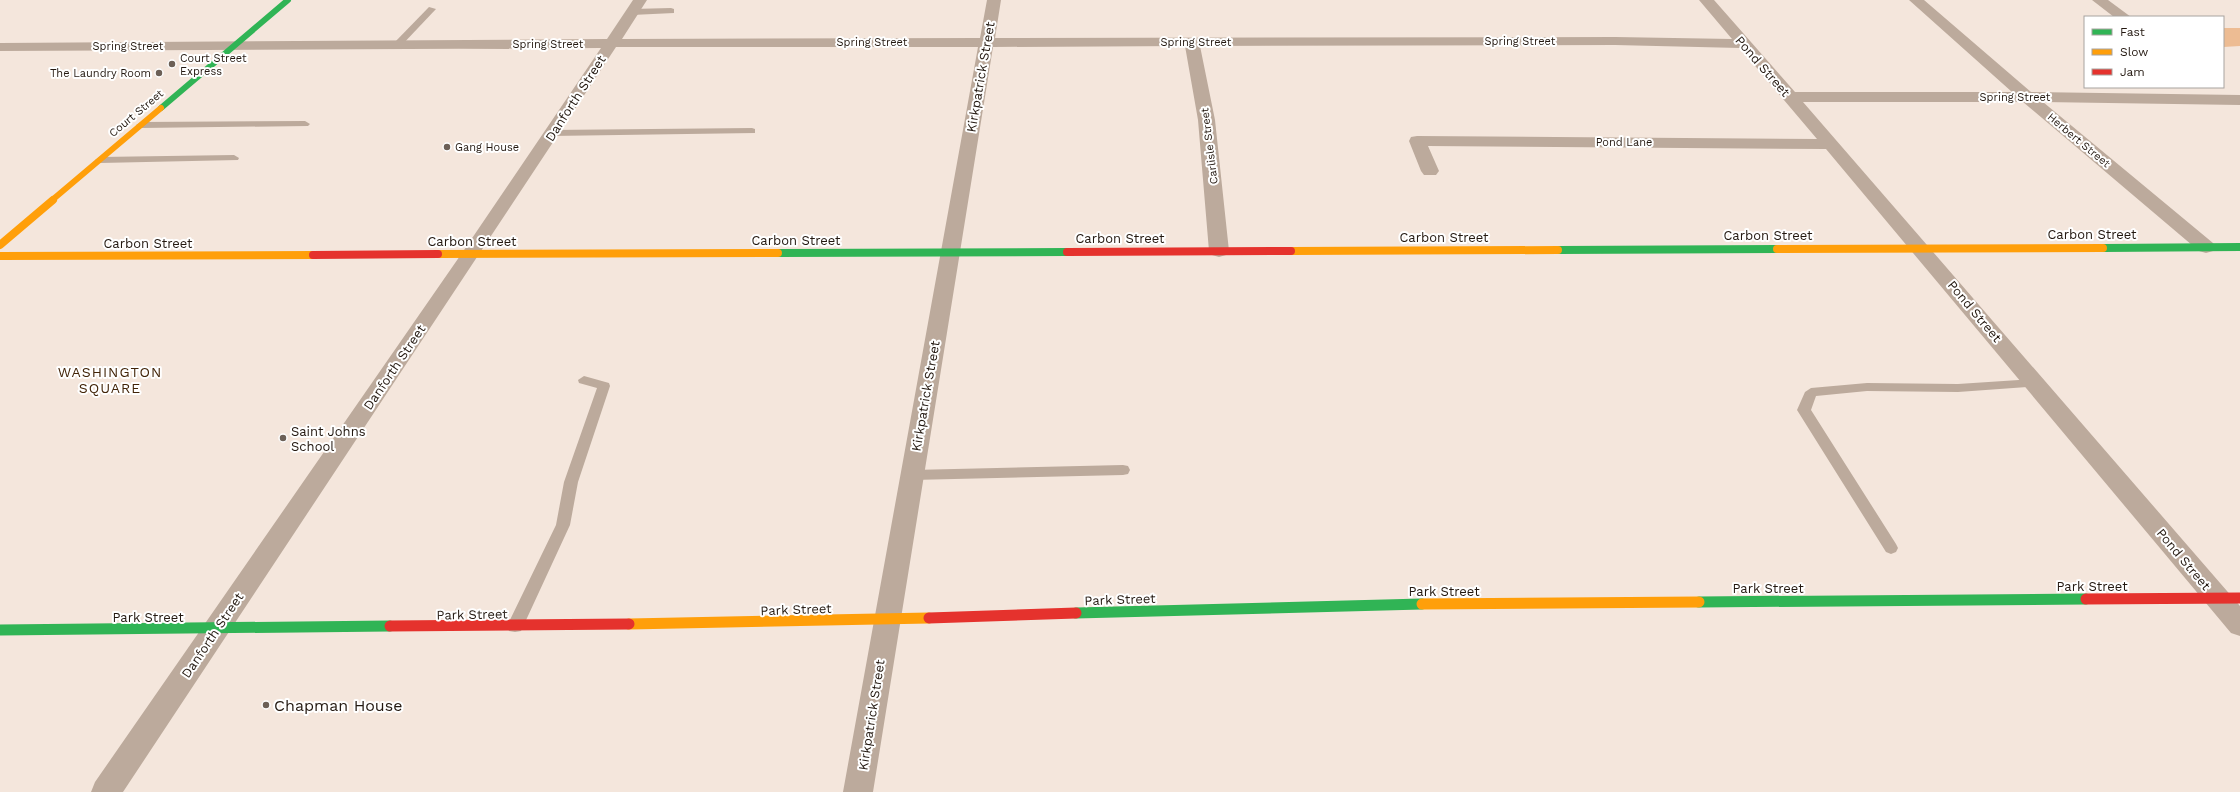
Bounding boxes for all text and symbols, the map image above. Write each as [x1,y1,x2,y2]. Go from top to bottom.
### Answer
legend [2084,16,2224,88]
street label: Kirkpatrick Street [963,20,998,134]
text: Fast [2120,25,2145,39]
street label: Pond Street [1732,33,1793,100]
street label: Spring Street [1485,35,1556,48]
street label: Spring Street [837,36,908,49]
street label: Spring Street [1161,36,1232,49]
street label: Spring Street [513,38,584,51]
street label: Spring Street [93,40,164,53]
text: Slow [2120,45,2148,59]
place label: Court Street Express [180,52,247,78]
street label: Danforth Street [542,52,609,144]
marker: Court Street Express [167,59,177,69]
text: Jam [2120,65,2145,79]
place label: The Laundry Room [50,67,151,80]
marker: The Laundry Room [154,68,164,78]
street label: Court Street [107,87,166,140]
street label: Spring Street [1980,91,2051,104]
street label: Carlisle Street [1198,107,1221,185]
street label: Herbert Street [2045,110,2113,171]
street label: Pond Lane [1596,136,1652,149]
place label: Gang House [455,141,519,154]
marker: Gang House [442,142,452,152]
street label: Carbon Street [2047,227,2137,242]
street label: Carbon Street [1723,228,1813,243]
street label: Carbon Street [1399,230,1489,245]
street label: Carbon Street [1075,231,1165,246]
street label: Carbon Street [751,233,841,248]
street label: Carbon Street [427,234,517,249]
street label: Carbon Street [103,236,193,251]
street label: Pond Street [1945,278,2005,345]
street label: Danforth Street [360,321,429,413]
street label: Kirkpatrick Street [908,339,943,453]
district label: WASHINGTON SQUARE [58,364,162,396]
place label: Saint Johns School [291,424,366,454]
marker: Saint Johns School [278,433,288,443]
street label: Pond Street [2154,526,2214,593]
street label: Park Street [2056,579,2128,594]
street label: Park Street [1732,581,1804,596]
street label: Park Street [1408,584,1480,599]
street label: Danforth Street [178,589,247,681]
street label: Park Street [1084,591,1156,608]
street label: Park Street [760,601,832,618]
street label: Park Street [436,606,508,623]
street label: Park Street [112,610,184,625]
street label: Kirkpatrick Street [855,658,888,772]
place label: Chapman House [274,696,402,715]
marker: Chapman House [261,700,271,710]

